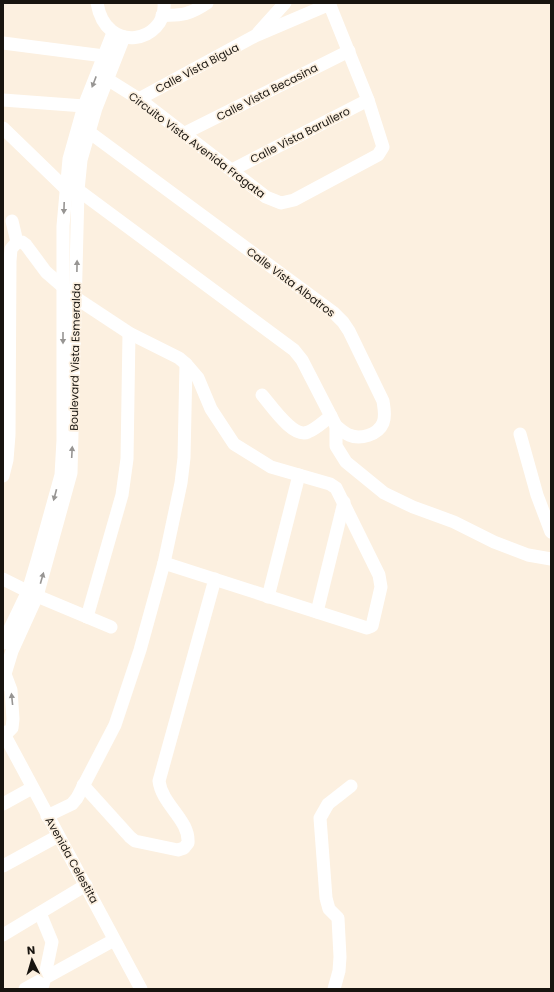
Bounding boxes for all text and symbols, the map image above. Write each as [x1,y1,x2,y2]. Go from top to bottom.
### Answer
street label: Calle Vista Bigua [152,39,242,97]
street label: Calle Vista Becasina [213,59,321,125]
one-way arrow [90,77,96,89]
street label: Circuito Vista Avenida Fragata [125,88,269,202]
street label: Calle Vista Barullero [247,103,353,167]
one-way arrow [60,202,67,214]
street label: Calle Vista Albatros [243,243,339,321]
one-way arrow [74,259,80,272]
street label: Boulevard Vista Esmeralda [66,283,84,431]
one-way arrow [60,332,66,345]
one-way arrow [69,446,76,458]
one-way arrow [52,489,58,501]
one-way arrow [39,572,45,584]
one-way arrow [9,693,16,706]
street label: Avenida Celestita [42,814,102,906]
north arrow [12,940,52,980]
text: N [26,942,36,958]

